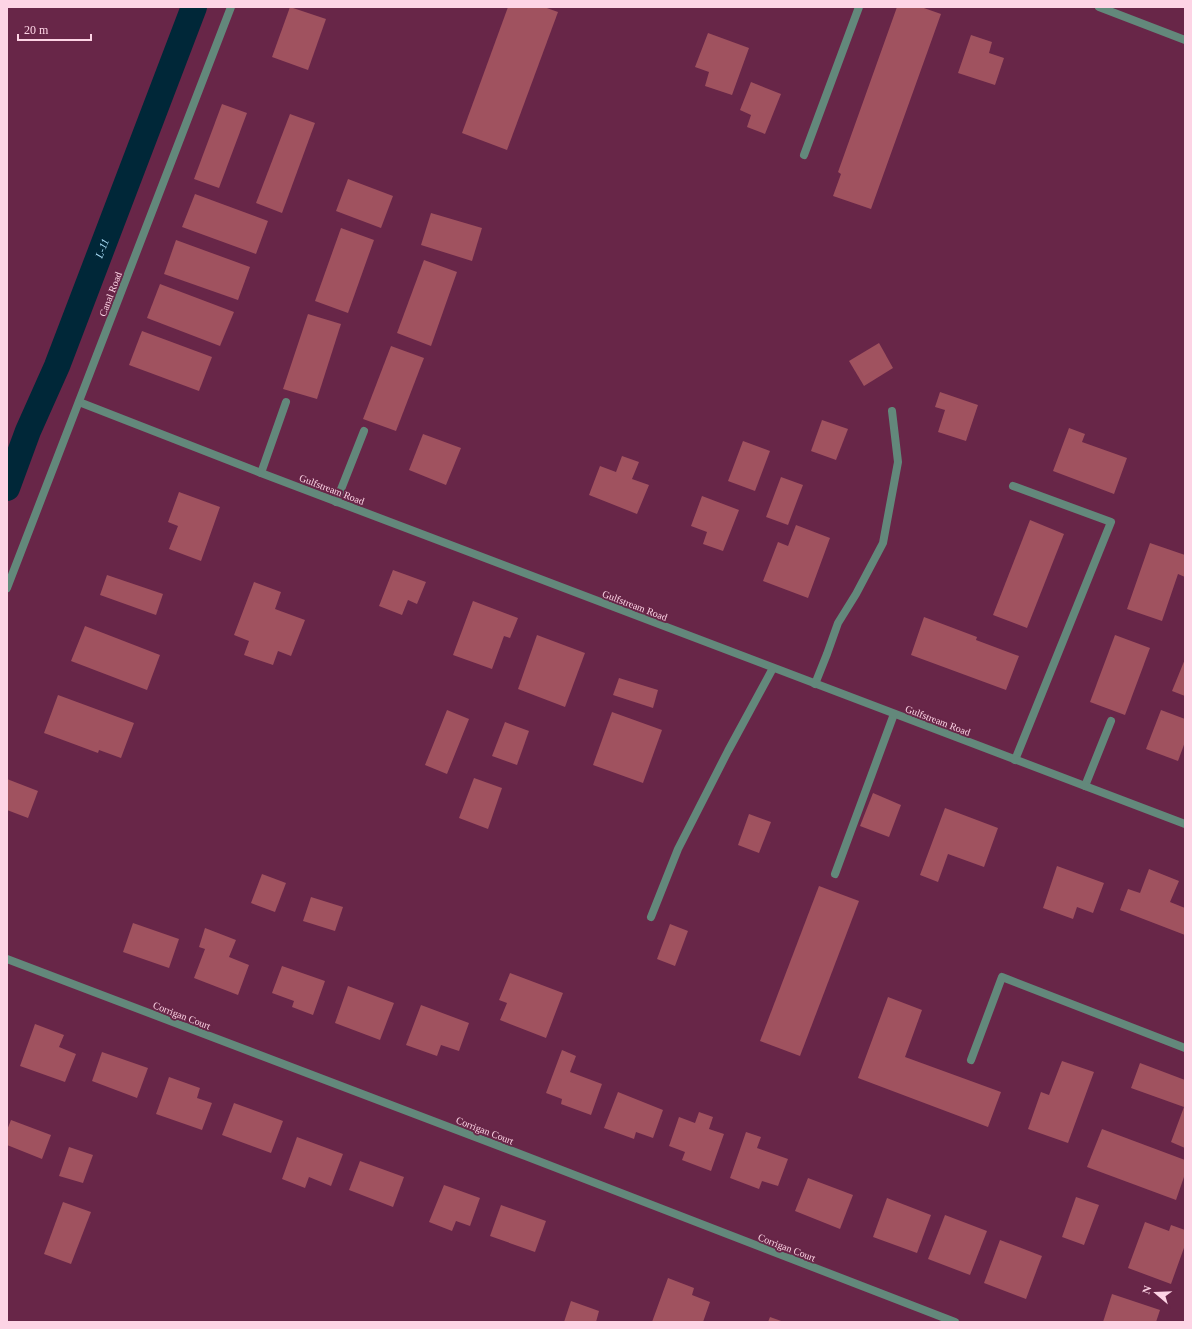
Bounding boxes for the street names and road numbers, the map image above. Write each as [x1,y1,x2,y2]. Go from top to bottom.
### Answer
street label: Canal Road [97,270,124,318]
street label: Gulfstream Road [298,472,366,507]
street label: Gulfstream Road [601,588,669,623]
street label: Gulfstream Road [904,703,972,738]
street label: Corrigan Court [151,999,212,1032]
street label: Corrigan Court [454,1114,515,1147]
street label: Corrigan Court [756,1231,817,1264]

